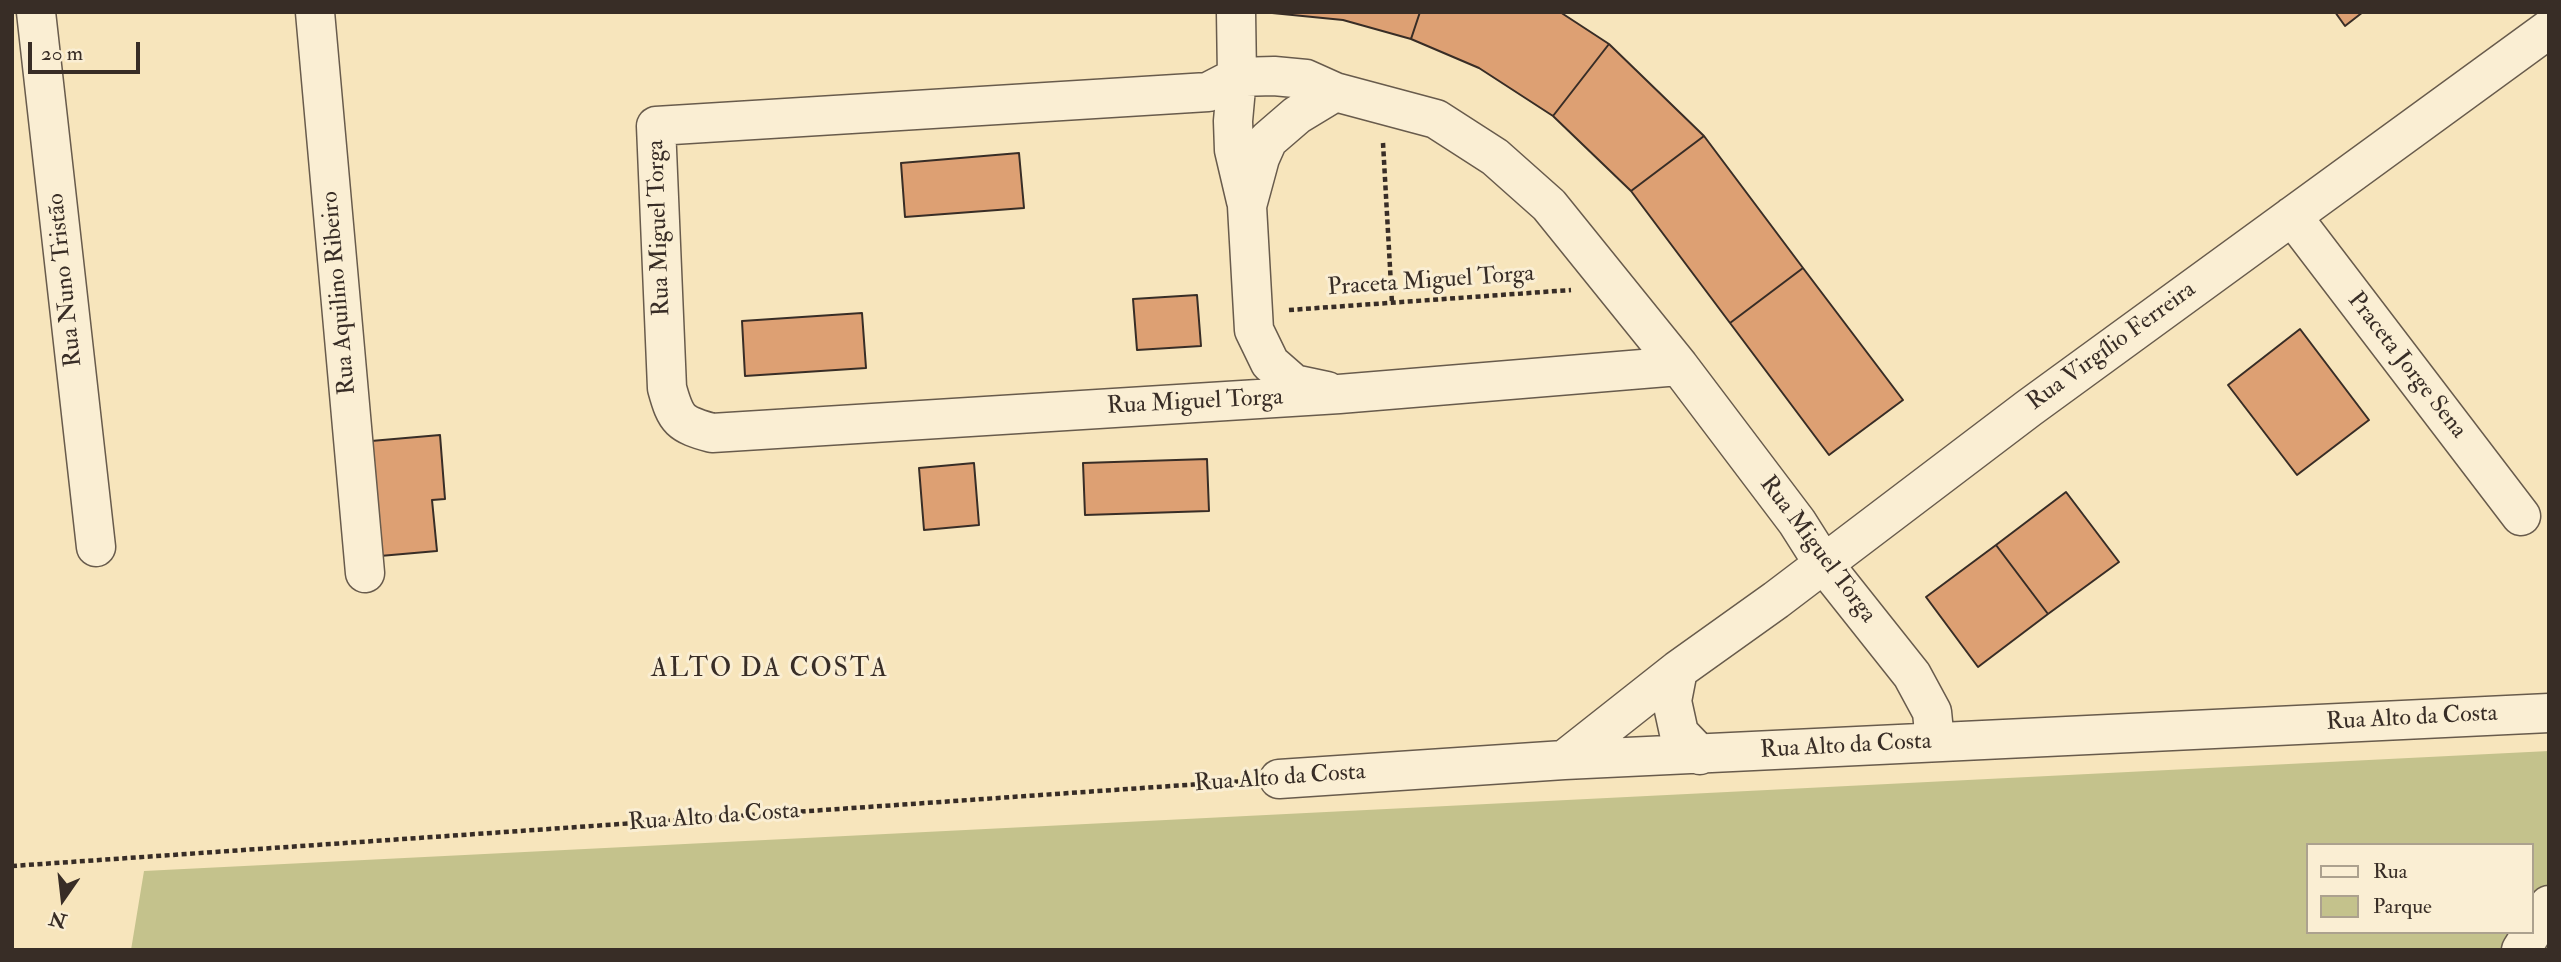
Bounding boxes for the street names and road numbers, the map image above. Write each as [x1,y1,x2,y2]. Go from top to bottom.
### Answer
street label: Rua Miguel Torga [643,139,677,317]
street label: Rua Aquilino Ribeiro [317,190,363,396]
street label: Rua Nuno Tristão [43,192,89,368]
street label: Praceta Miguel Torga [1327,260,1535,304]
street label: Rua Virgílio Ferreira [2022,276,2202,418]
street label: Praceta Jorge Sena [2340,287,2472,445]
street label: Rua Miguel Torga [1106,384,1284,422]
street label: Rua Miguel Torga [1752,471,1882,629]
street label: Rua Alto da Costa [2326,700,2498,738]
street label: Rua Alto da Costa [1760,728,1932,766]
street label: Rua Alto da Costa [1193,759,1367,799]
street label: Rua Alto da Costa [627,798,801,838]

